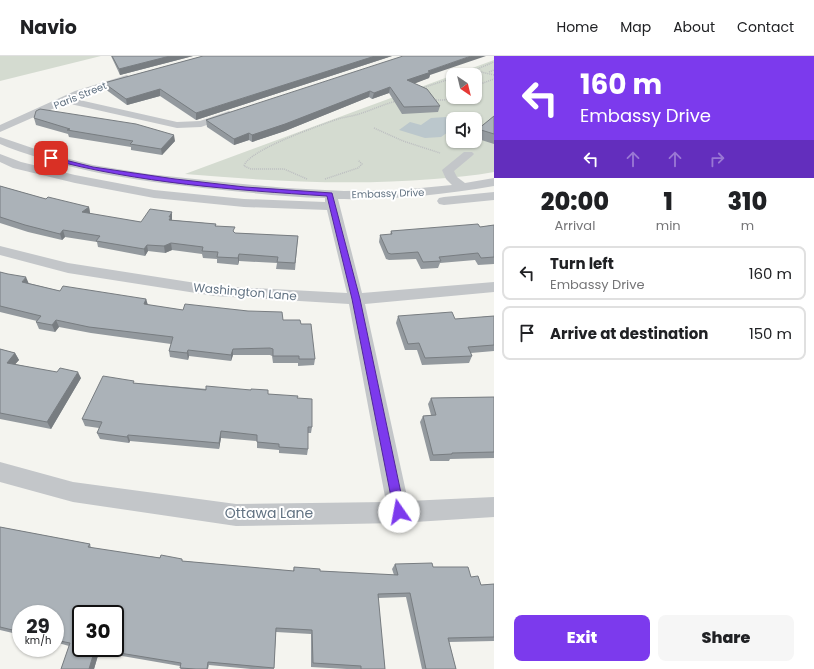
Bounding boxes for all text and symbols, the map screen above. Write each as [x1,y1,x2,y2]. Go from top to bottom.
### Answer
text: Navio [20,14,77,41]
text: Home [556,17,598,37]
text: Map [620,17,651,37]
text: About [673,17,715,37]
text: Contact [737,17,794,37]
text: 160 m [580,65,662,104]
north arrow [446,68,482,104]
map controls [446,68,482,148]
icon: left [514,72,566,124]
street label: Paris Street [51,78,109,113]
text: Embassy Drive [580,103,711,128]
button: sound [446,112,482,148]
pin [34,141,68,175]
icon: arrive [40,147,62,169]
icon: left [580,148,602,170]
icon: ahead [622,148,644,170]
icon: ahead [664,148,686,170]
icon: right [706,148,728,170]
street label: Embassy Drive [351,185,425,202]
text: 20:00 [541,185,609,218]
text: 1 [664,185,673,218]
text: 310 [727,185,767,218]
text: Arrival [554,216,595,235]
text: min [656,216,681,235]
text: m [741,216,754,235]
text: Turn left [550,253,614,274]
icon: left [516,262,538,284]
text: 160 m [749,263,792,284]
text: Embassy Drive [550,275,645,294]
street label: Washington Lane [193,279,298,304]
icon: arrive [516,322,538,344]
text: Arrive at destination [550,323,708,344]
text: 150 m [749,323,792,344]
position arrow [378,491,420,533]
street label: Ottawa Lane [225,503,314,523]
speed limit sign: 30 [72,605,124,657]
text: 29 [26,612,50,640]
button: Exit [514,615,650,661]
button: Share [658,615,794,661]
text: km/h [25,633,51,648]

